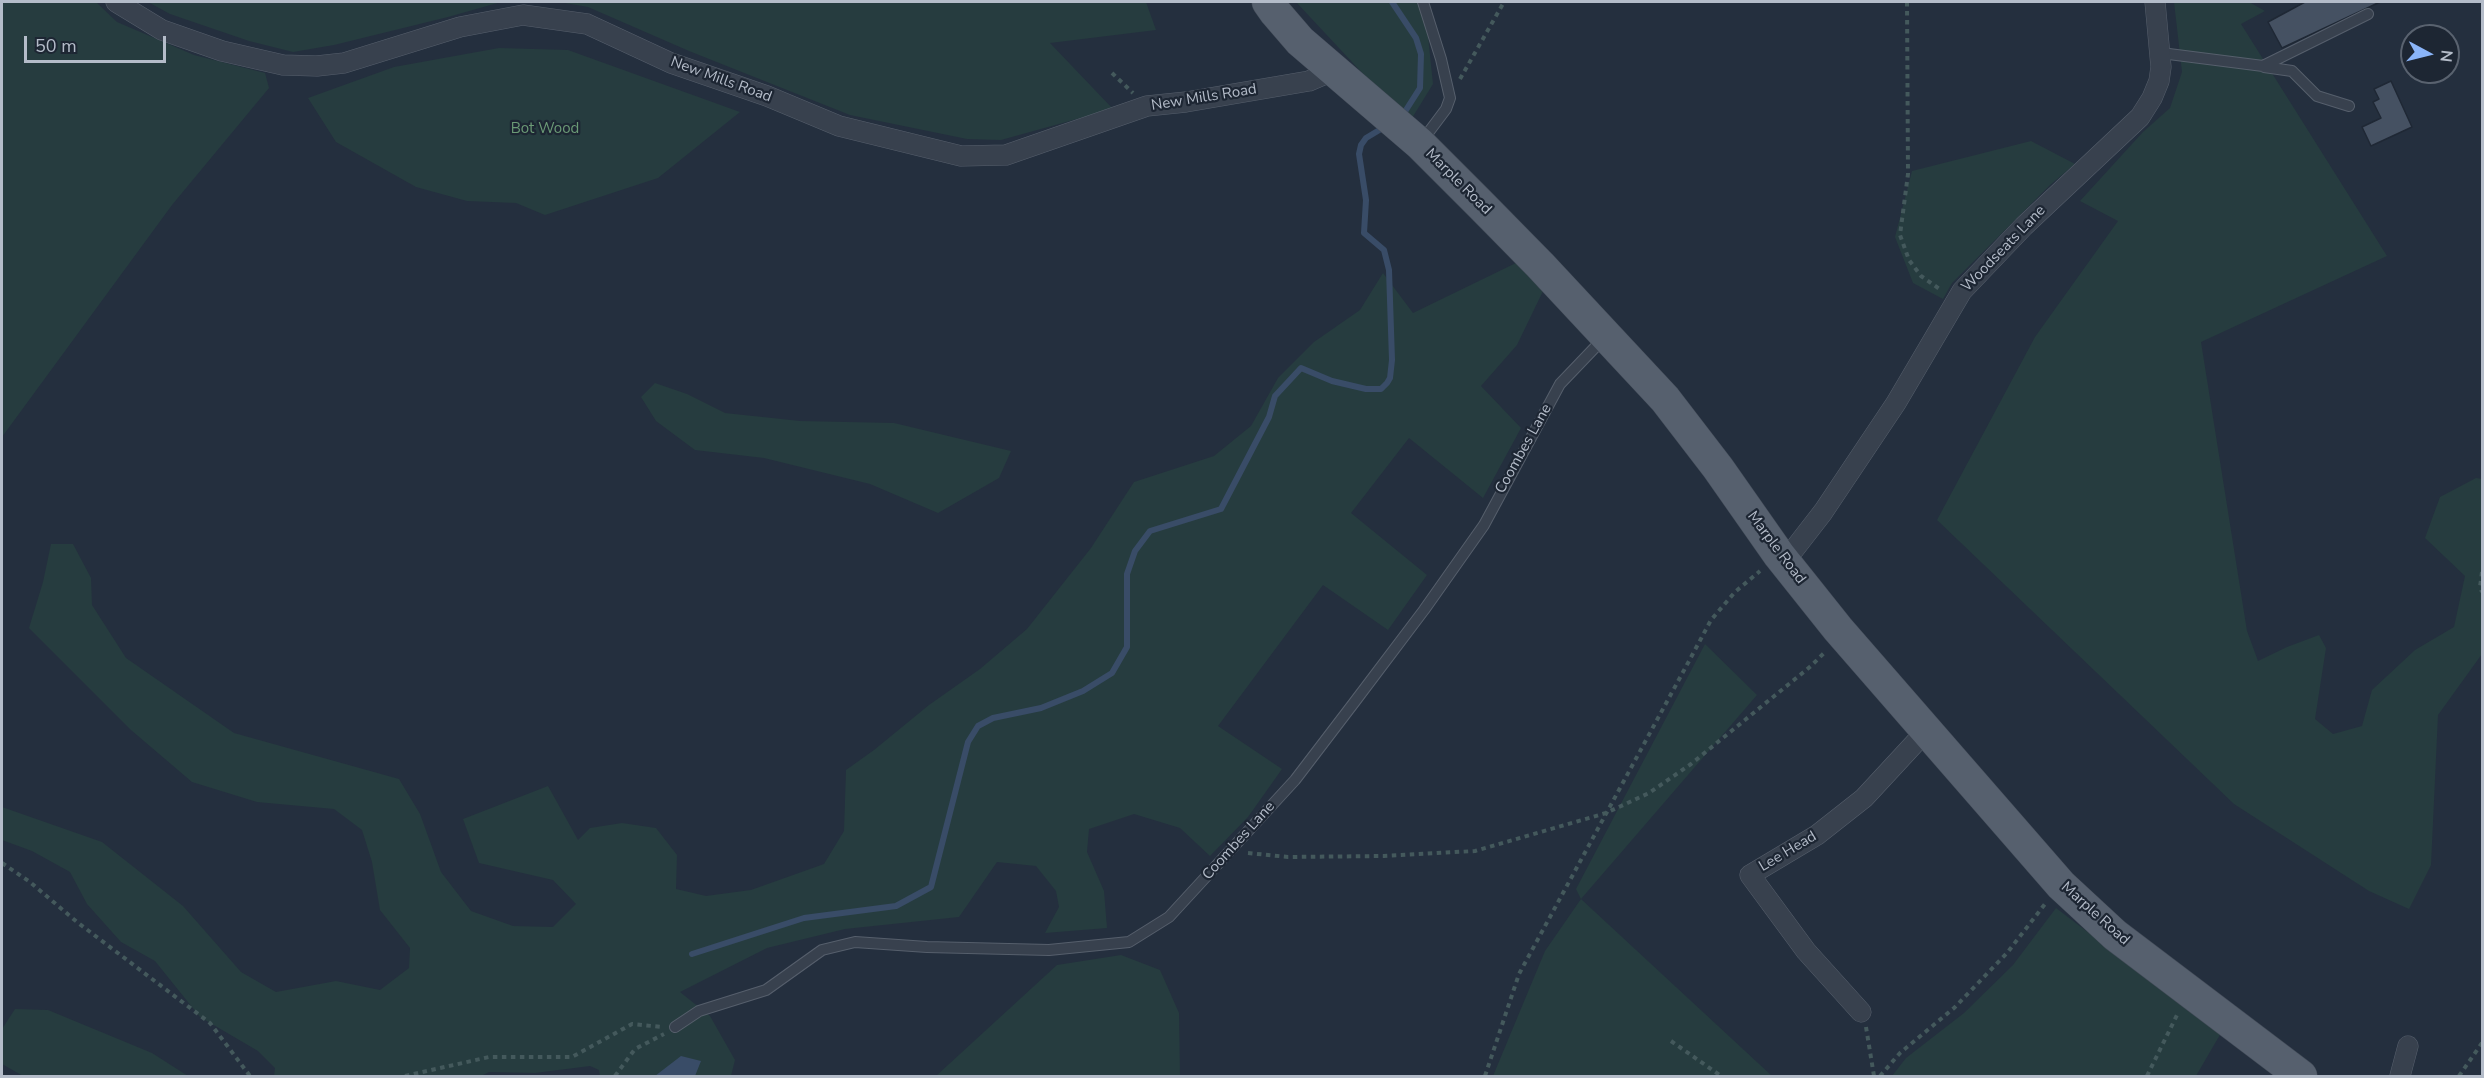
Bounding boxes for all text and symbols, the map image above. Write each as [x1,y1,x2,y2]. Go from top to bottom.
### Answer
scale bar [27,24,170,62]
north arrow [2400,24,2460,84]
text: 50 m [35,34,77,58]
text: N [2434,49,2458,63]
street label: New Mills Road [668,53,774,107]
street label: New Mills Road [1150,81,1258,115]
park label: Bot Wood [511,120,579,138]
street label: Marple Road [1421,145,1495,219]
street label: Woodseats Lane [1958,202,2050,296]
street label: Coombes Lane [1492,401,1556,497]
street label: Marple Road [1743,508,1809,588]
street label: Coombes Lane [1199,798,1279,884]
street label: Lee Head [1756,828,1820,876]
street label: Marple Road [2057,879,2133,949]

